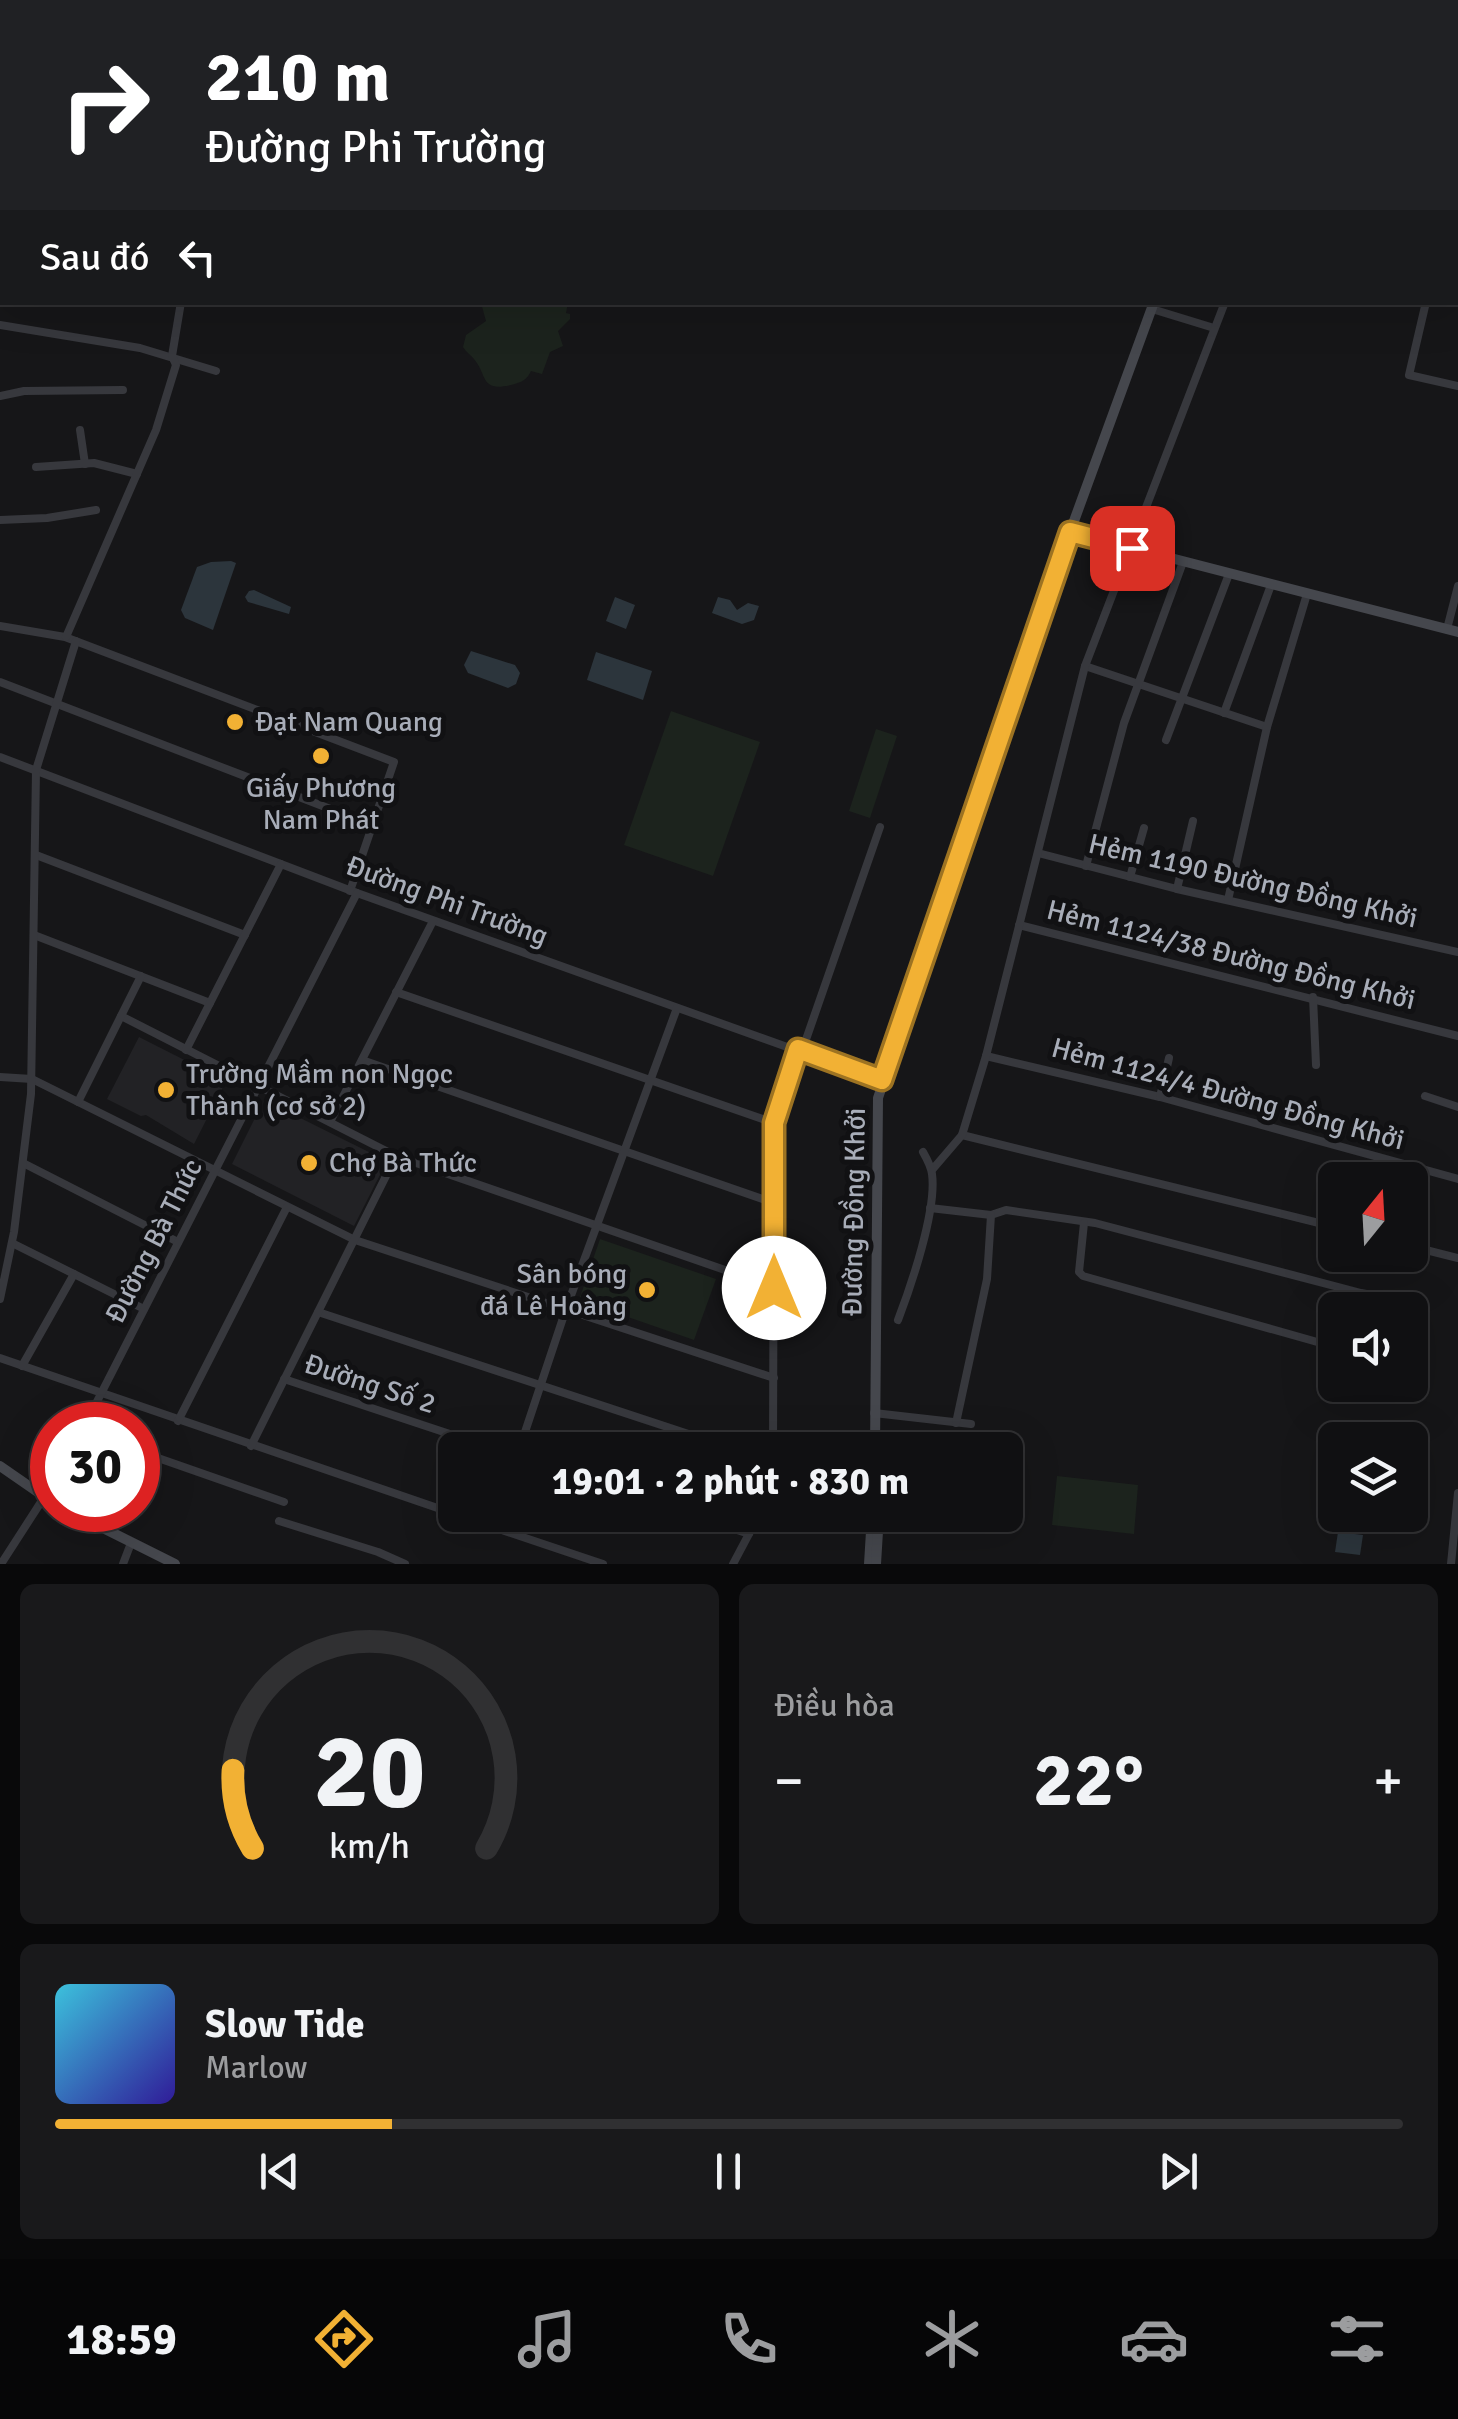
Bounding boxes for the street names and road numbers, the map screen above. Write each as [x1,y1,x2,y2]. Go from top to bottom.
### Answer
street label: Hẻm 1190 Đường Đồng Khởi [1085,827,1421,935]
street label: Đường Phi Trường [341,849,553,953]
street label: Hẻm 1124/38 Đường Đồng Khởi [1043,893,1419,1017]
street label: Hẻm 1124/4 Đường Đồng Khởi [1048,1031,1408,1157]
street label: Đường Đồng Khởi [835,1107,873,1317]
street label: Đường Bà Thức [98,1153,210,1329]
street label: Đường Số 2 [300,1347,440,1421]

